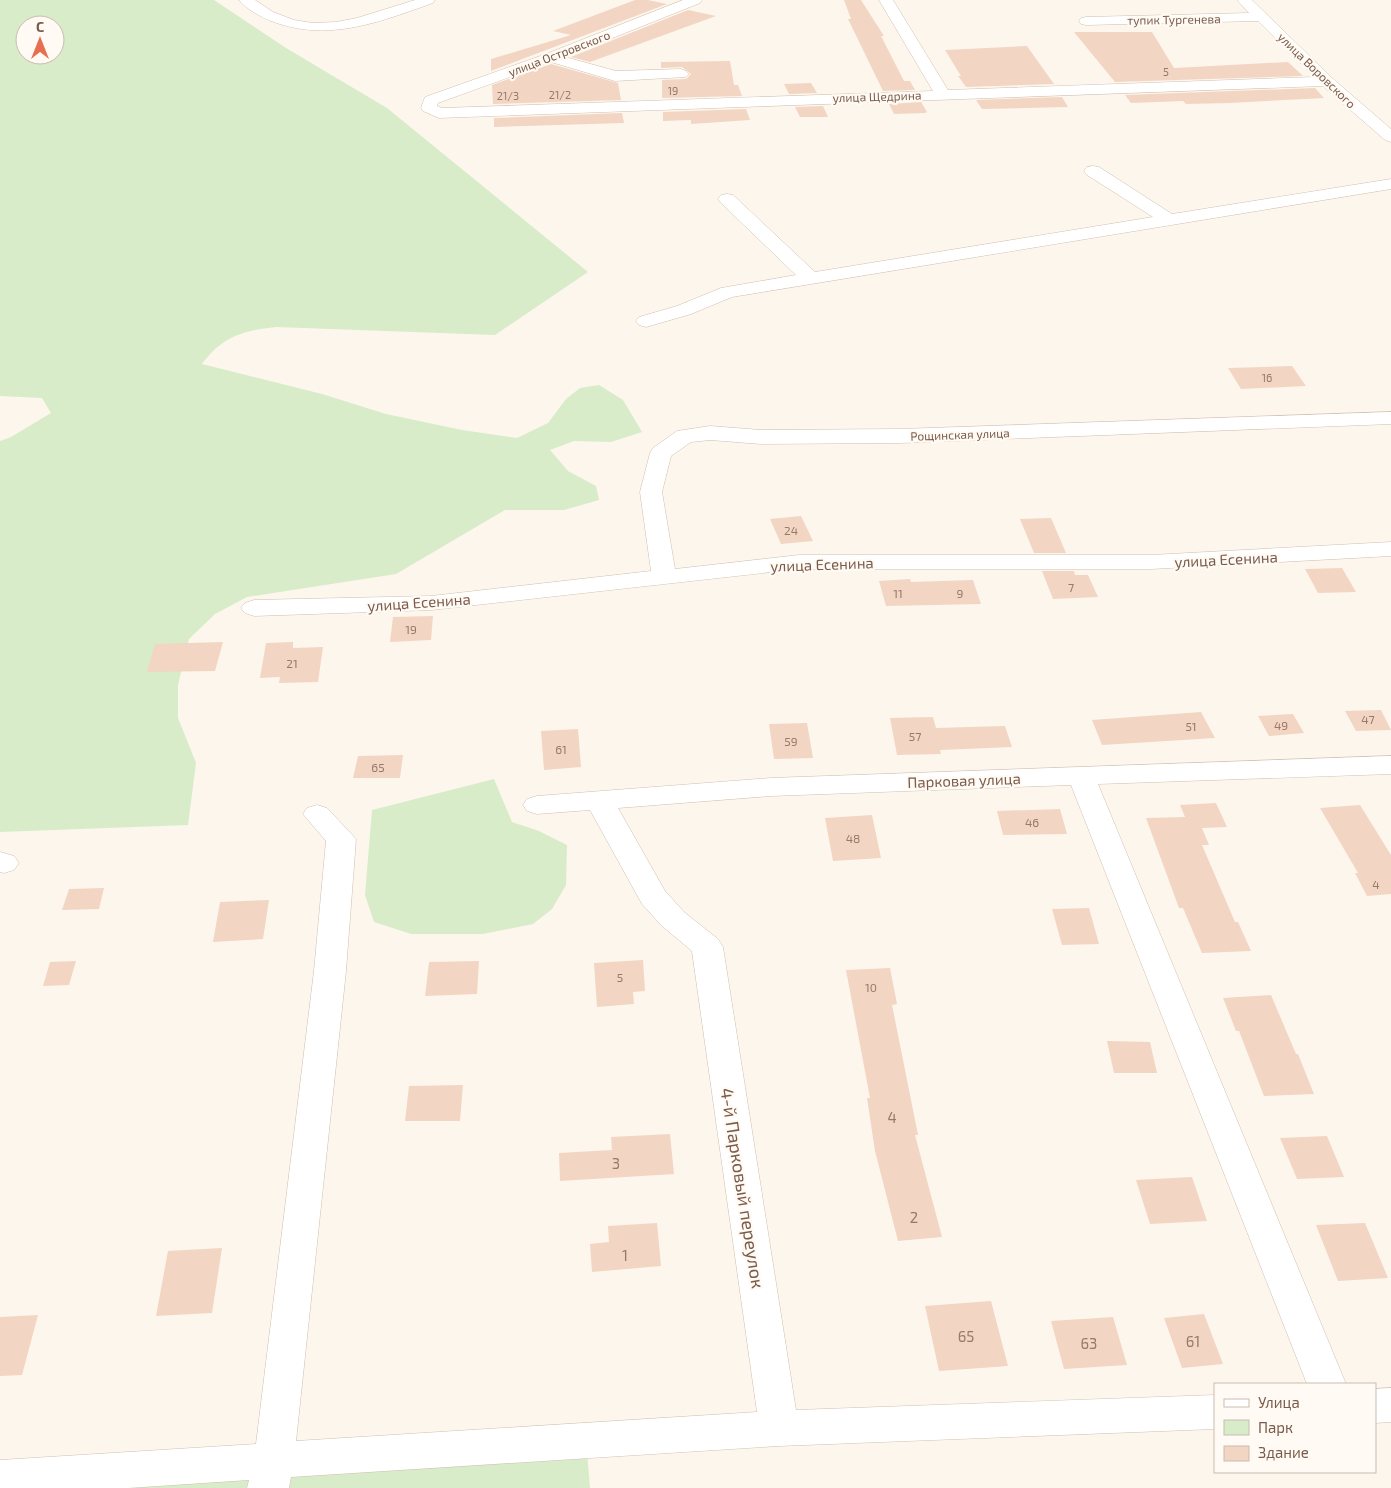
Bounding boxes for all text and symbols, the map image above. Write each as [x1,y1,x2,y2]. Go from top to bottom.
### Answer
street label: тупик Тургенева [1127,11,1221,28]
north arrow [15,15,65,65]
text: С [36,18,44,35]
street label: улица Островского [506,27,612,80]
street label: улица Воровского [1275,29,1359,111]
house number: 5 [1163,65,1169,78]
house number: 19 [668,84,678,97]
street label: улица Щедрина [832,87,922,106]
house number: 21/2 [549,88,571,101]
house number: 21/3 [497,89,519,102]
house number: 16 [1262,371,1272,384]
street label: Рощинская улица [910,425,1010,444]
house number: 24 [784,523,798,537]
street label: улица Есенина [1174,547,1278,572]
street label: улица Есенина [770,553,874,576]
house number: 7 [1068,580,1074,594]
house number: 11 [893,586,903,600]
house number: 9 [957,586,964,600]
street label: улица Есенина [367,589,471,616]
house number: 19 [405,622,417,636]
house number: 21 [286,656,298,670]
house number: 47 [1361,712,1375,726]
house number: 49 [1274,718,1288,732]
house number: 51 [1185,719,1197,733]
house number: 57 [909,729,921,743]
house number: 59 [784,734,798,748]
house number: 61 [555,742,567,756]
house number: 65 [371,760,385,774]
street label: Парковая улица [907,769,1021,792]
house number: 46 [1025,815,1039,829]
house number: 48 [846,831,860,845]
house number: 4 [1372,877,1380,891]
house number: 5 [617,970,623,984]
house number: 10 [865,980,877,994]
street label: 4-й Парковый переулок [716,1086,770,1290]
house number: 4 [887,1108,897,1126]
house number: 3 [612,1154,620,1172]
house number: 2 [910,1208,918,1226]
house number: 1 [622,1246,628,1264]
house number: 65 [958,1327,974,1345]
house number: 61 [1186,1332,1200,1350]
house number: 63 [1081,1334,1097,1352]
legend [1214,1383,1376,1473]
text: Улица [1258,1393,1300,1411]
text: Парк [1258,1418,1293,1436]
text: Здание [1258,1443,1309,1461]

